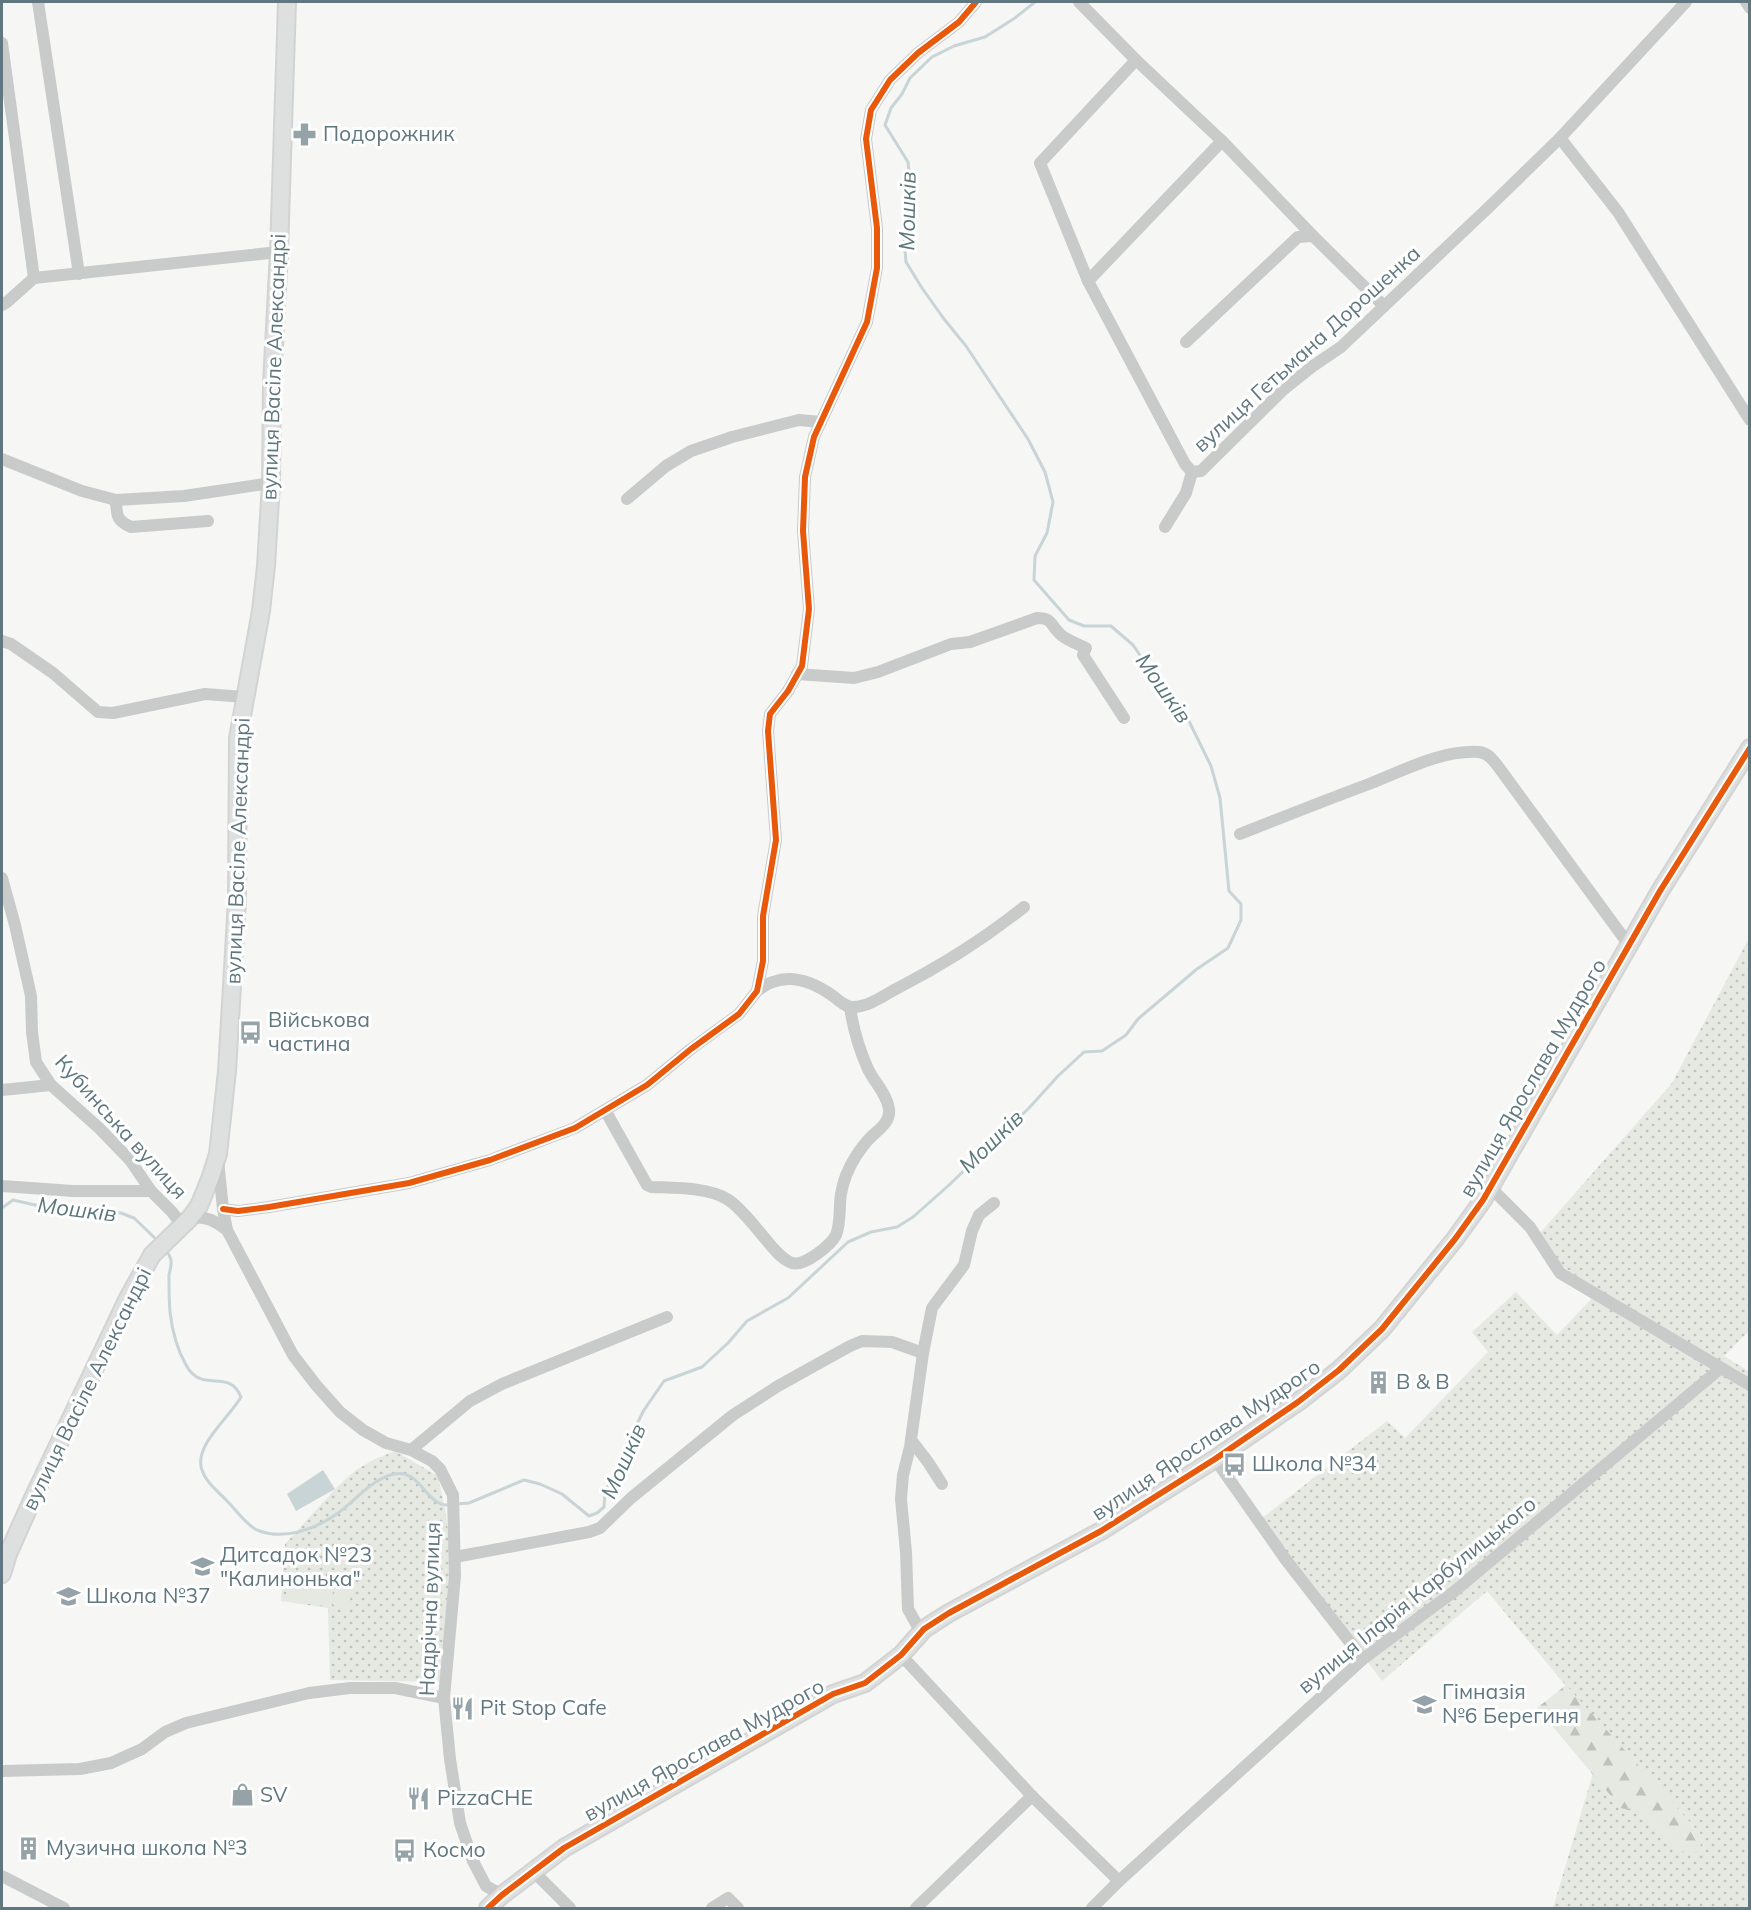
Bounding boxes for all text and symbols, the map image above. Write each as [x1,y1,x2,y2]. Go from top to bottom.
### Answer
place label: Подорожник [323,120,455,146]
pharmacy icon: Подорожник [292,121,318,147]
water label: Мошків [892,171,922,251]
street label: вулиця Васіле Александрі [255,233,291,501]
street label: вулиця Гетьмана Дорошенка [1188,239,1425,457]
water label: Мошків [1130,648,1198,728]
street label: вулиця Васіле Александрі [219,717,255,985]
street label: вулиця Ярослава Мудрого [1453,954,1611,1201]
place label: Військова частина [268,1006,370,1056]
bus stop icon: Військова частина [237,1019,263,1045]
street label: Кубинська вулиця [50,1049,193,1204]
water label: Мошків [953,1103,1029,1179]
water label: Мошків [36,1190,118,1228]
street label: вулиця Васіле Александрі [16,1263,156,1514]
street label: вулиця Ярослава Мудрого [1086,1353,1325,1526]
place label: B & B [1396,1368,1450,1394]
building icon: B & B [1365,1369,1391,1395]
water label: Мошків [594,1419,652,1503]
place label: Школа №34 [1252,1450,1377,1476]
bus stop icon: Школа №34 [1221,1451,1247,1477]
street label: вулиця Іларія Карбулицького [1292,1490,1541,1698]
street label: Надрічна вулиця [413,1522,445,1696]
place label: Дитсадок №23 "Калинонька" [220,1541,372,1591]
school or university icon: Дитсадок №23 "Калинонька" [189,1554,215,1580]
place label: Школа №37 [86,1582,211,1608]
school or university icon: Школа №37 [55,1583,81,1609]
street label: вулиця Ярослава Мудрого [579,1672,828,1826]
place label: Гімназія №6 Берегиня [1442,1678,1579,1728]
school or university icon: Гімназія №6 Берегиня [1411,1691,1437,1717]
place label: Pit Stop Cafe [480,1694,607,1720]
restaurant icon: Pit Stop Cafe [449,1695,475,1721]
place label: SV [260,1781,288,1807]
shop icon: SV [229,1782,255,1808]
place label: PizzaCHE [437,1784,533,1810]
restaurant icon: PizzaCHE [406,1785,432,1811]
place label: Музична школа №3 [46,1834,248,1860]
building icon: Музична школа №3 [15,1835,41,1861]
place label: Космо [423,1836,486,1862]
bus stop icon: Космо [392,1837,418,1863]

